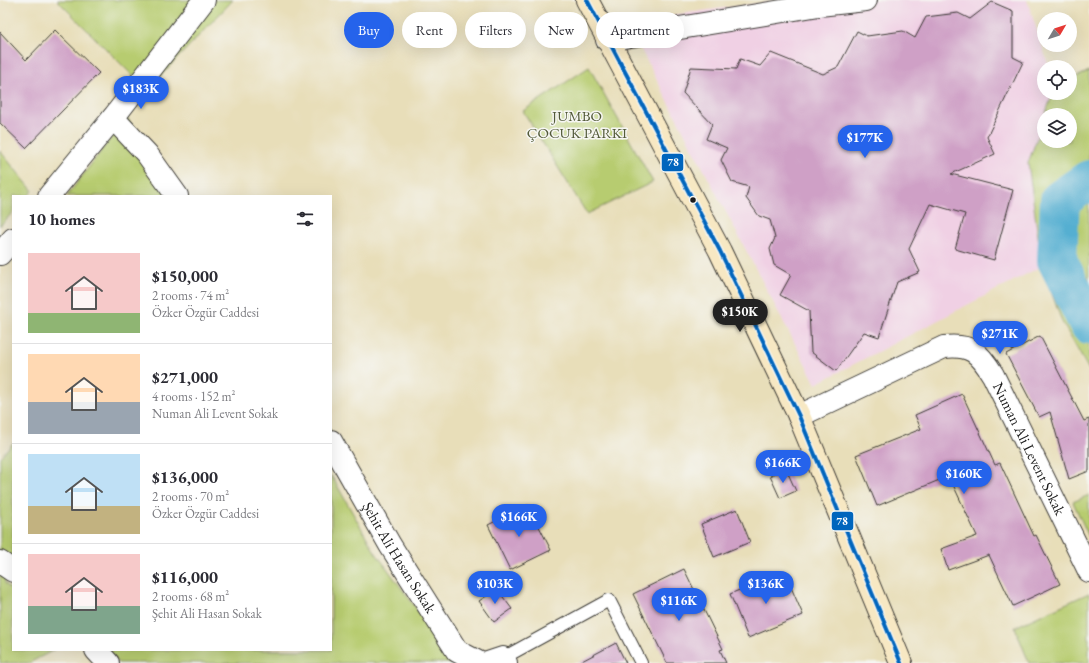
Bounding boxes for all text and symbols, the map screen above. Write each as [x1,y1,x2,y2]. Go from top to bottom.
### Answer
chip: Buy [344,12,394,48]
chip: Rent [402,12,457,48]
chip: Filters [465,12,526,48]
chip: New [534,12,588,48]
chip: Apartment [596,12,684,48]
north arrow [1037,12,1077,52]
map controls [1037,12,1077,148]
button: locate [1037,60,1077,100]
pin: $183K [113,76,169,110]
text: $183K [123,80,159,97]
park label: JUMBO ÇOCUK PARKI [527,106,627,142]
button: layers [1037,108,1077,148]
pin: $177K [837,125,893,159]
text: $177K [847,129,883,146]
line badge: 78 [661,153,684,172]
text: 78 [667,155,679,169]
unlabelled marker [688,195,698,205]
text: 10 homes [28,208,95,230]
icon: filters [294,208,316,230]
text: $150,000 [152,265,218,287]
icon: home [60,269,108,317]
text: 2 rooms · 74 m² [152,287,229,304]
pin: $150K [712,299,768,333]
text: $150K [722,303,758,320]
text: Özker Özgür Caddesi [152,304,259,321]
pin: $271K [972,321,1028,355]
text: $271K [982,325,1018,342]
text: $271,000 [152,366,218,388]
icon: home [60,370,108,418]
street label: Numan Ali Levent Sokak [989,379,1071,519]
text: 4 rooms · 152 m² [152,388,236,405]
text: Numan Ali Levent Sokak [152,405,278,422]
pin: $166K [755,450,811,484]
text: $166K [765,454,801,471]
pin: $160K [936,461,992,495]
text: $160K [946,465,982,482]
text: $136,000 [152,466,218,488]
icon: home [60,470,108,518]
text: 2 rooms · 70 m² [152,488,229,505]
street label: Şehit Ali Hasan Sokak [358,498,441,617]
pin: $166K [491,504,547,538]
text: Özker Özgür Caddesi [152,505,259,522]
text: $166K [501,508,537,525]
line badge: 78 [831,511,854,531]
text: 78 [836,514,848,528]
text: $116,000 [152,566,218,588]
icon: home [60,570,108,618]
pin: $103K [467,571,523,605]
pin: $136K [738,571,794,605]
text: $103K [477,575,513,592]
text: $136K [748,575,784,592]
text: 2 rooms · 68 m² [152,588,229,605]
pin: $116K [651,588,707,622]
text: $116K [661,592,697,609]
text: Şehit Ali Hasan Sokak [152,605,262,622]

